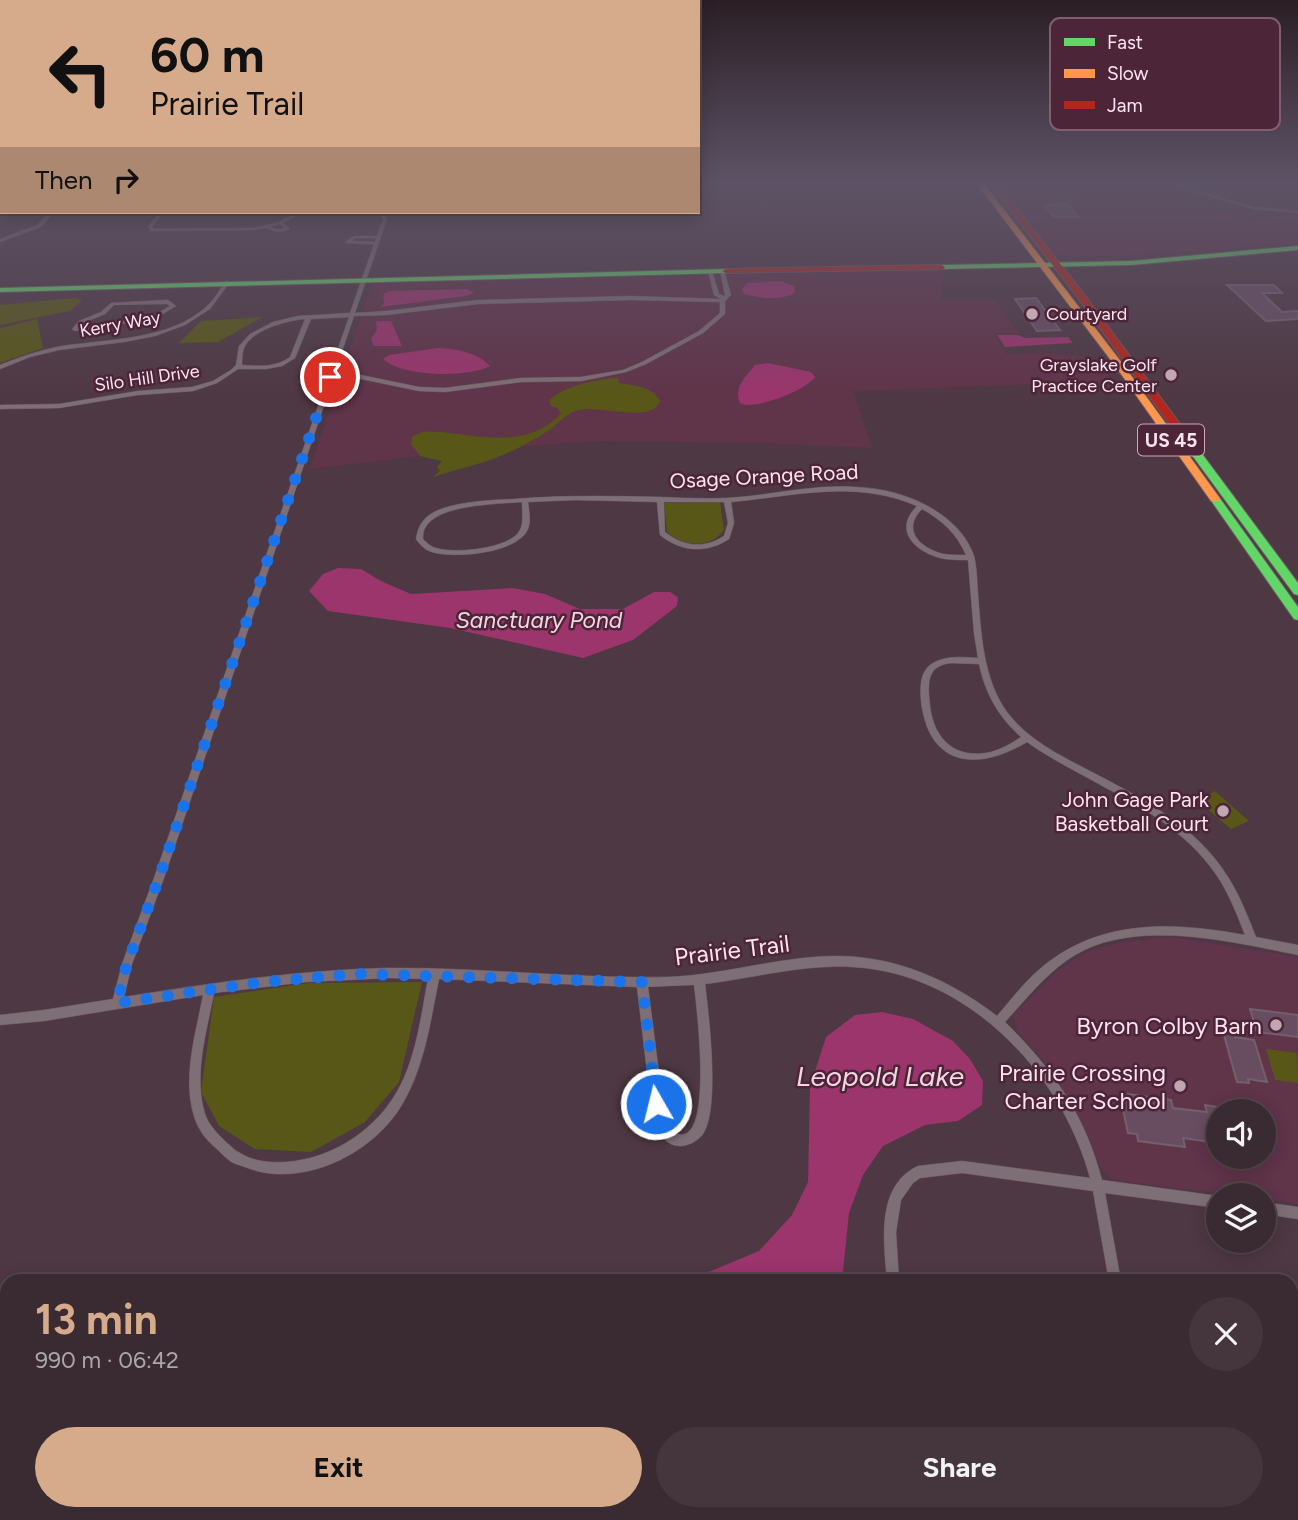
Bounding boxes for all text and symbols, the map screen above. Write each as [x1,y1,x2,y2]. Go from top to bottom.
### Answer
legend [1050,18,1280,130]
text: 60 m [150,25,265,84]
icon: left [35,28,126,119]
text: Fast [1107,31,1143,54]
text: Slow [1107,62,1149,85]
text: Prairie Trail [150,85,304,123]
text: Jam [1107,94,1143,117]
icon: right [107,161,145,199]
text: Then [35,164,93,196]
place label: Courtyard [1046,303,1127,325]
street label: Kerry Way [78,306,163,342]
marker: Courtyard [1024,306,1040,322]
pin [300,347,360,407]
place label: Grayslake Golf Practice Center [1031,354,1157,397]
icon: arrive [311,358,349,396]
street label: Silo Hill Drive [93,360,201,396]
marker: Grayslake Golf Practice Center [1163,367,1179,383]
road number: US 45 [1138,424,1204,456]
street label: Osage Orange Road [669,459,859,493]
water label: Sanctuary Pond [456,606,623,634]
place label: John Gage Park Basketball Court [1055,787,1210,836]
marker: John Gage Park Basketball Court [1215,803,1231,819]
street label: Prairie Trail [673,929,791,971]
place label: Byron Colby Barn [1076,1011,1262,1040]
marker: Byron Colby Barn [1268,1017,1284,1033]
place label: Prairie Crossing Charter School [999,1058,1166,1115]
water label: Leopold Lake [796,1059,964,1093]
position arrow [619,1067,693,1141]
marker: Prairie Crossing Charter School [1172,1078,1188,1094]
map controls [1206,1099,1276,1253]
button: sound [1206,1099,1276,1169]
button: layers [1206,1183,1276,1253]
text: 13 min [35,1294,158,1345]
button: close [1189,1297,1263,1371]
text: 990 m · 06:42 [35,1346,179,1374]
button: Exit [35,1427,642,1507]
button: Share [656,1427,1263,1507]

